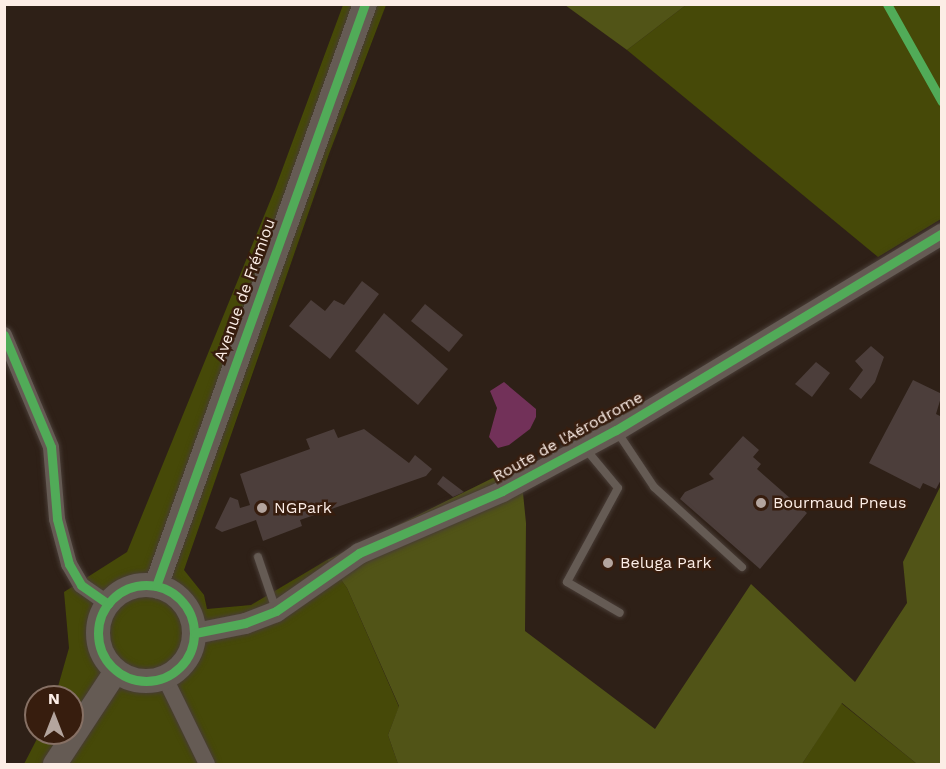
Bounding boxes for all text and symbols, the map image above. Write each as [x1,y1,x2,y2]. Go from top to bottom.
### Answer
street label: Avenue de Frémiou [210,216,280,364]
street label: Route de l'Aérodrome [490,388,646,486]
place label: Bourmaud Pneus [773,493,906,513]
marker: Bourmaud Pneus [754,496,768,510]
place label: NGPark [274,498,332,518]
marker: NGPark [255,501,269,515]
place label: Beluga Park [620,553,712,573]
marker: Beluga Park [601,556,615,570]
north arrow [24,685,84,745]
text: N [48,689,60,708]

